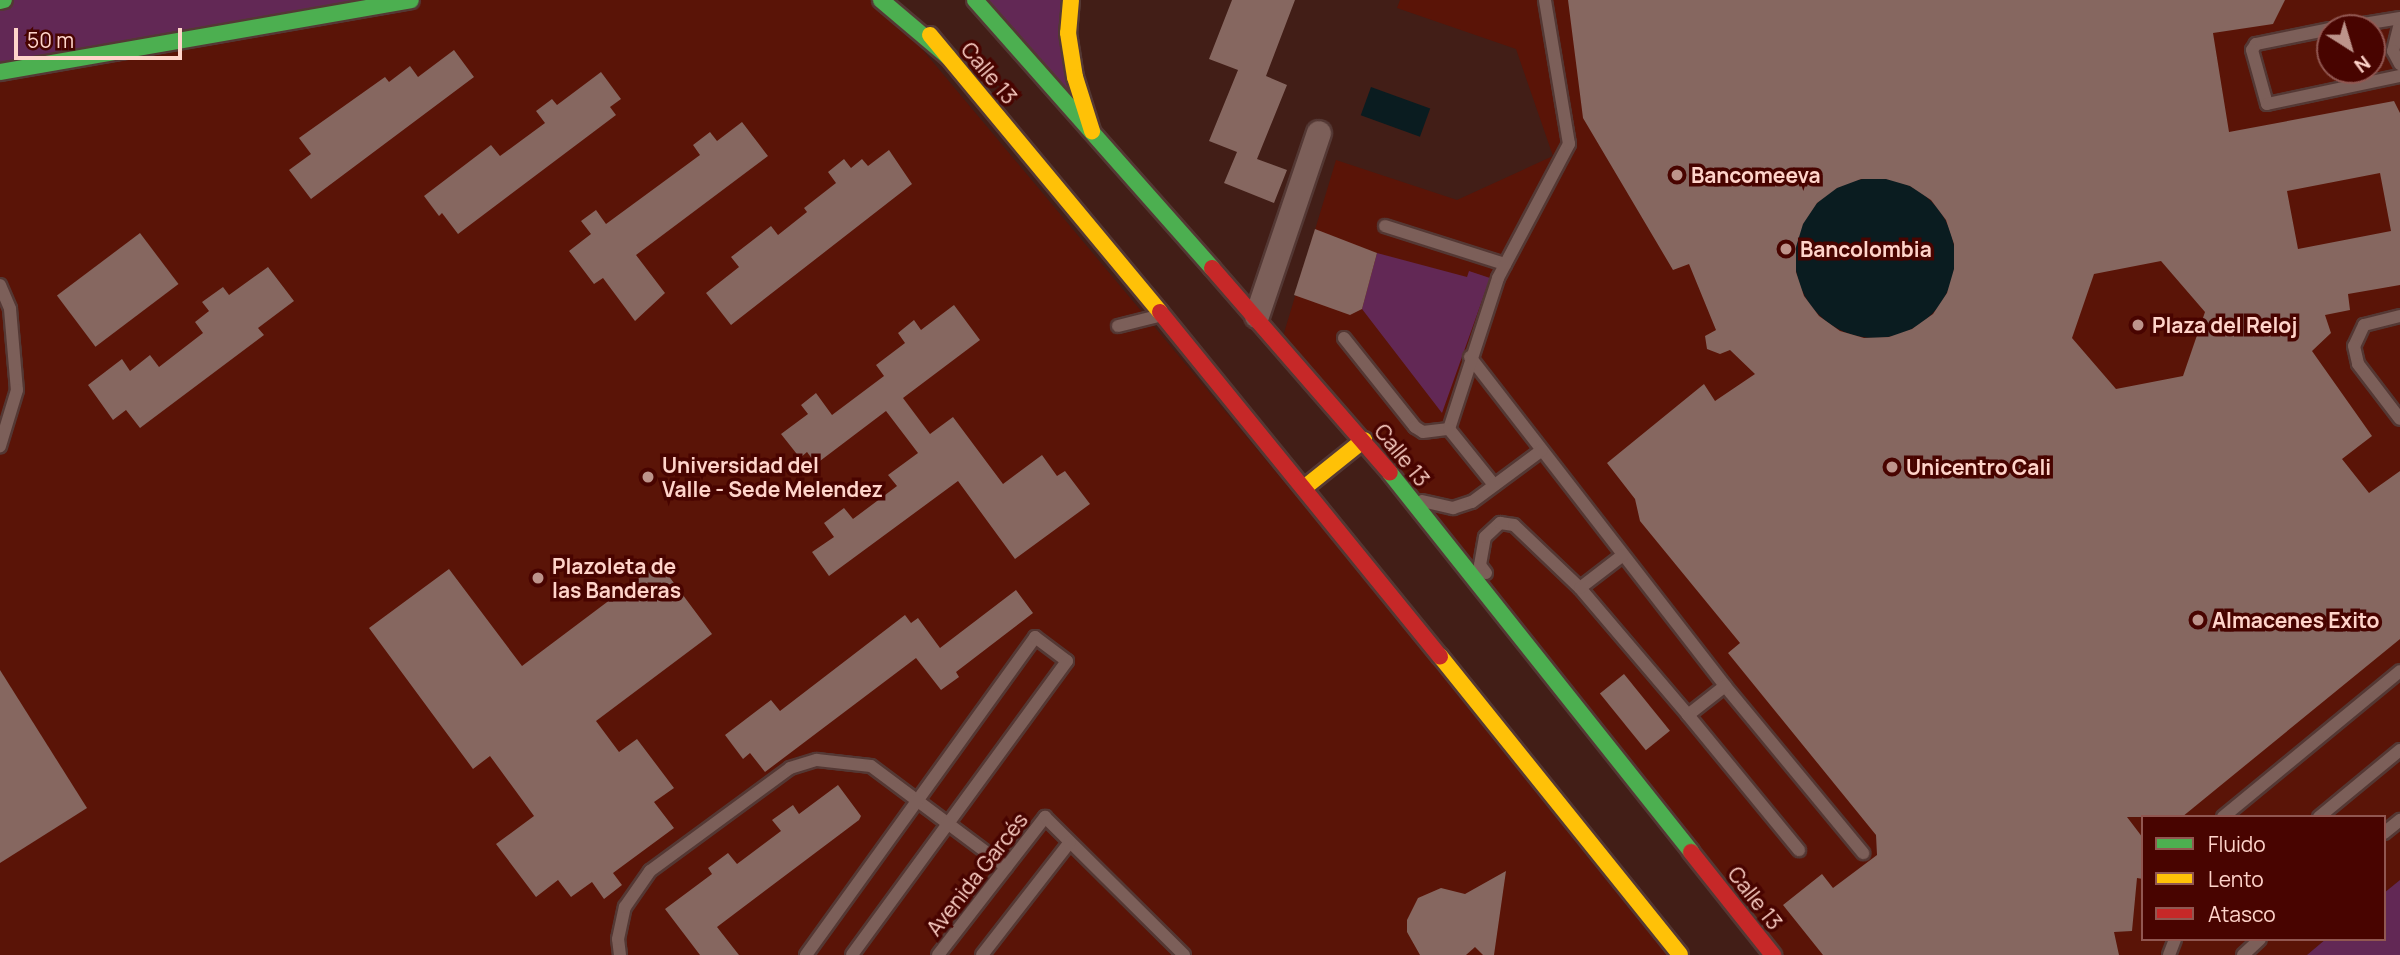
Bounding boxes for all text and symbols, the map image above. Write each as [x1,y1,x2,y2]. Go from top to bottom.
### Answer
scale bar [18,14,186,58]
north arrow [2316,14,2386,84]
text: 50 m [27,26,74,54]
street label: Calle 13 [956,37,1022,109]
text: N [2349,50,2376,79]
place label: Bancomeeva [1691,162,1821,188]
marker: Bancomeeva [1669,167,1685,183]
place label: Bancolombia [1800,236,1932,262]
marker: Bancolombia [1778,241,1794,257]
place label: Plaza del Reloj [2152,312,2297,338]
marker: Plaza del Reloj [2130,317,2146,333]
street label: Calle 13 [1369,419,1435,491]
place label: Universidad del Valle - Sede Melendez [662,452,883,502]
place label: Unicentro Cali [1906,454,2051,480]
marker: Unicentro Cali [1884,459,1900,475]
marker: Universidad del Valle - Sede Melendez [640,469,656,485]
place label: Plazoleta de las Banderas [552,553,681,603]
marker: Plazoleta de las Banderas [530,570,546,586]
place label: Almacenes Exito [2212,607,2380,633]
marker: Almacenes Exito [2190,612,2206,628]
street label: Avenida Garcés [921,807,1033,941]
legend [2141,815,2386,941]
text: Fluido [2208,830,2266,858]
street label: Calle 13 [1723,862,1787,934]
text: Lento [2208,865,2264,893]
text: Atasco [2208,900,2276,928]

